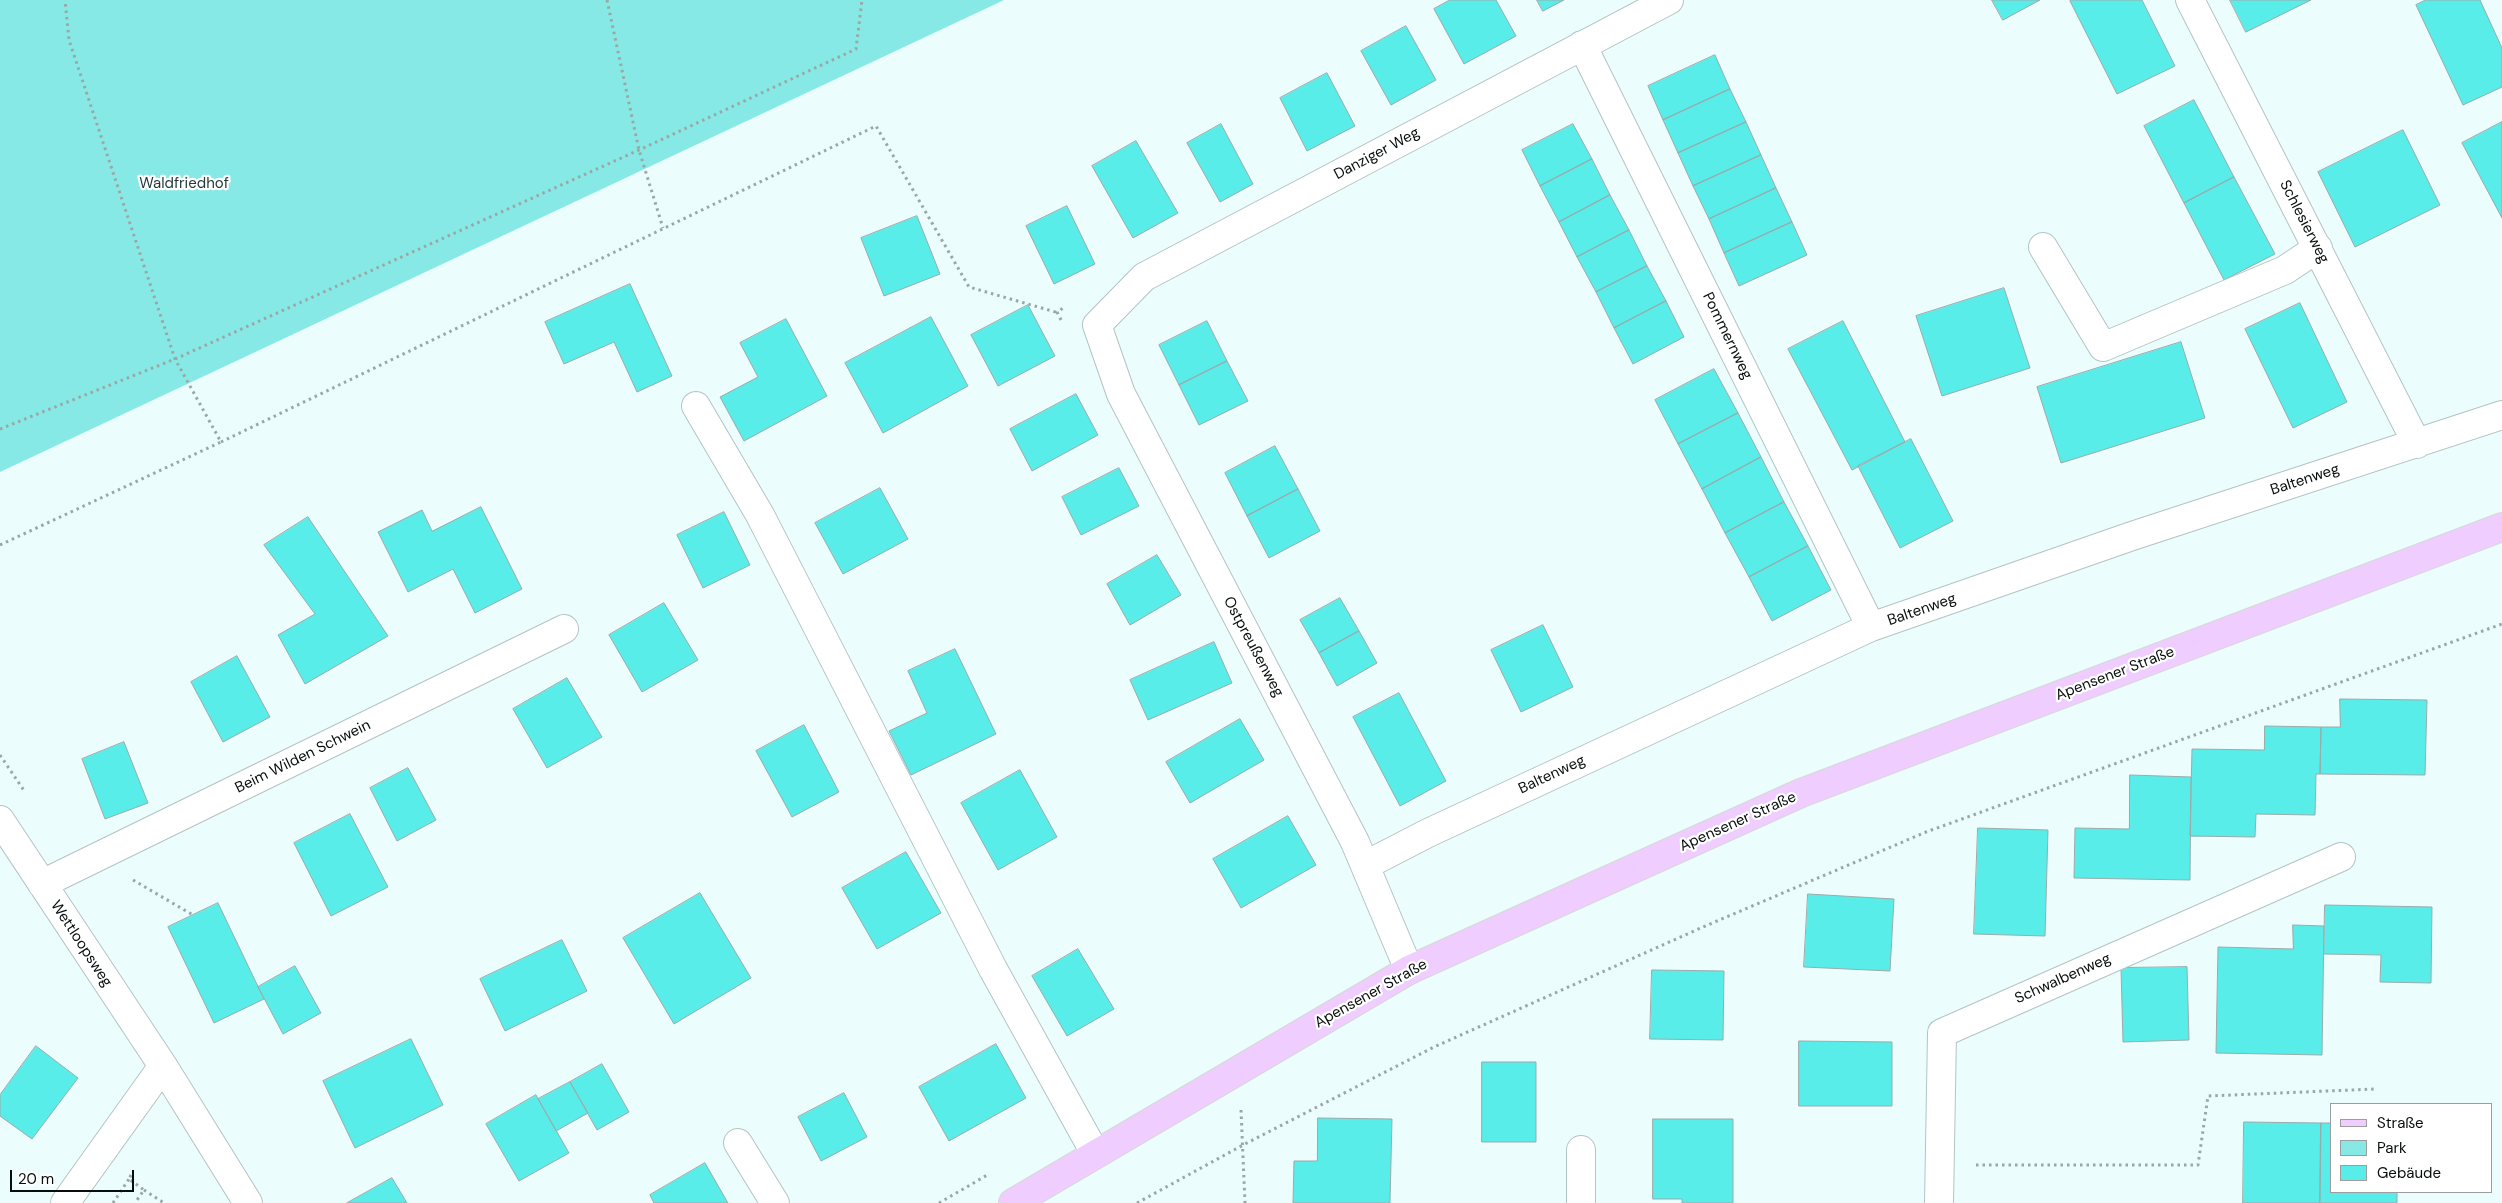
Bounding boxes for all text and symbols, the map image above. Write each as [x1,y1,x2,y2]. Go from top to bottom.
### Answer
street label: Danziger Weg [1331,124,1423,184]
park label: Waldfriedhof [139,175,229,193]
street label: Schlesierweg [2275,177,2333,267]
street label: Pommernweg [1698,290,1756,382]
street label: Baltenweg [2268,460,2342,500]
street label: Baltenweg [1885,590,1959,630]
street label: Ostpreußenweg [1219,594,1287,700]
street label: Apensener Straße [2053,643,2177,705]
street label: Beim Wilden Schwein [232,716,374,798]
street label: Baltenweg [1516,752,1588,798]
street label: Apensener Straße [1677,788,1799,856]
street label: Wettloopsweg [46,897,116,991]
street label: Schwalbenweg [2012,950,2114,1008]
street label: Apensener Straße [1312,956,1430,1032]
legend [2330,1103,2492,1193]
text: Straße [2377,1113,2424,1133]
text: Park [2377,1138,2407,1158]
scale bar [12,1160,136,1192]
text: Gebäude [2377,1163,2441,1183]
text: 20 m [18,1169,54,1189]

